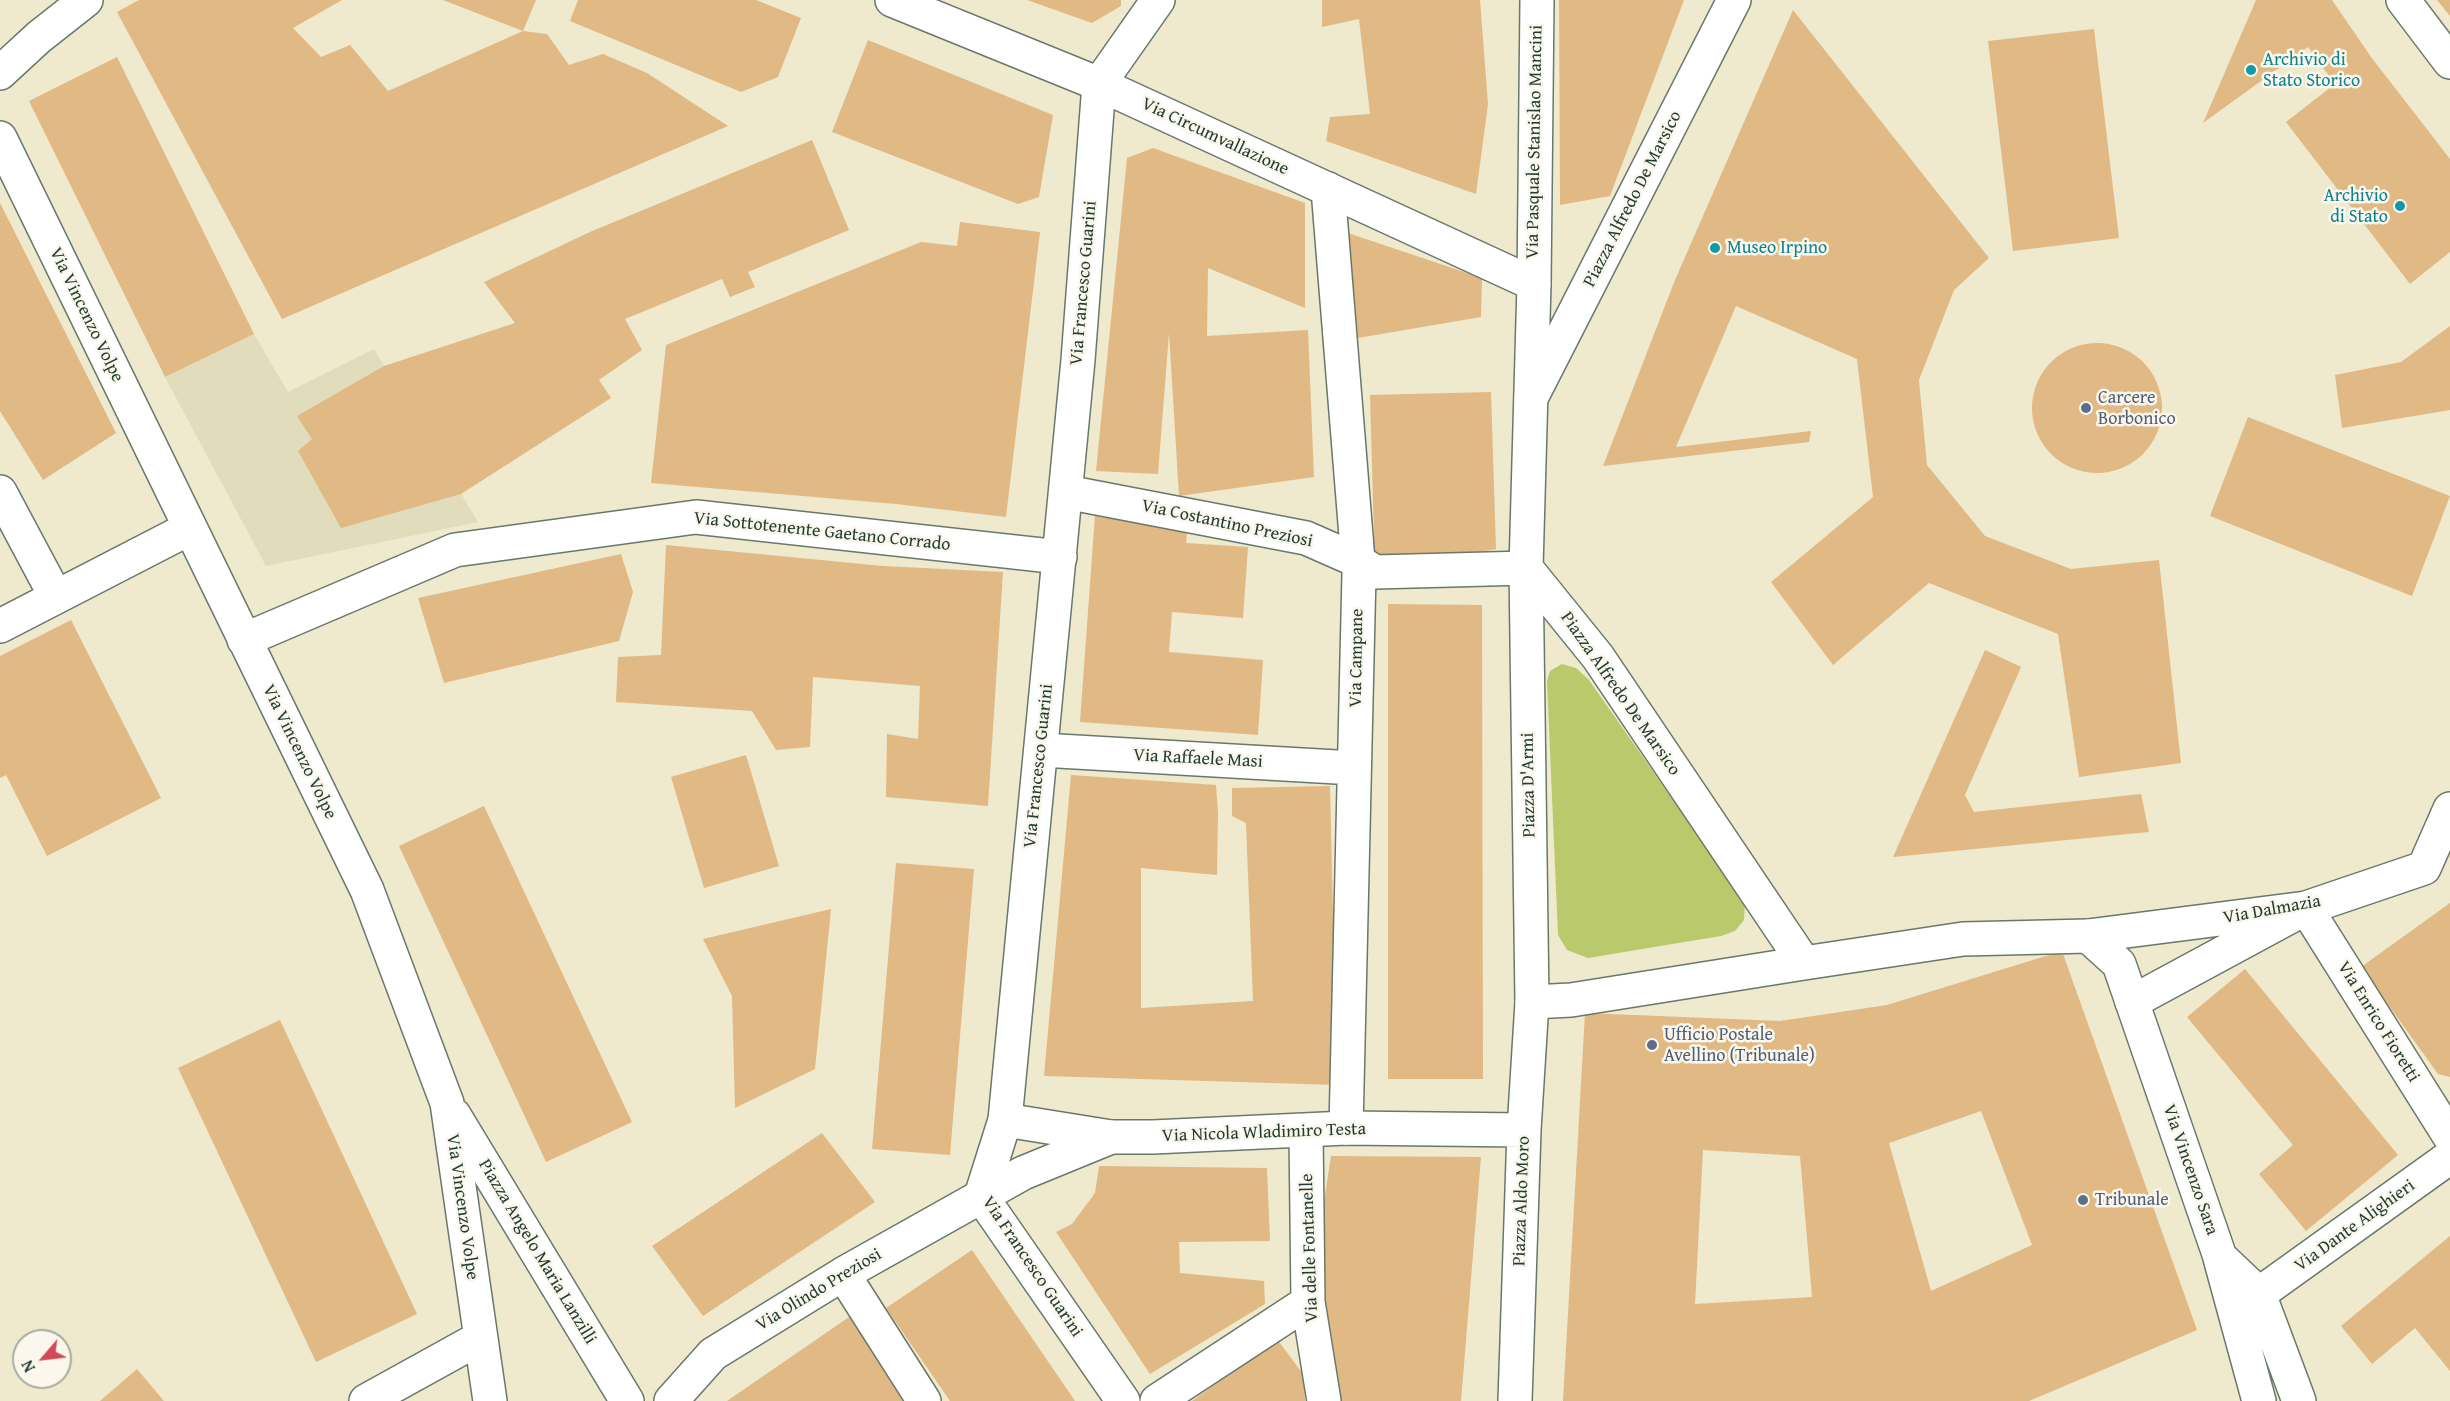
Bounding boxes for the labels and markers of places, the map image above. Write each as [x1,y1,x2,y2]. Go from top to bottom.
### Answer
place label: Archivio di Stato Storico [2263,49,2360,92]
marker: Archivio di Stato Storico [2244,63,2258,77]
place label: Archivio di Stato [2324,185,2388,228]
marker: Archivio di Stato [2393,199,2407,213]
place label: Museo Irpino [1727,237,1827,259]
marker: Museo Irpino [1708,241,1722,255]
place label: Carcere Borbonico [2098,387,2176,430]
marker: Carcere Borbonico [2079,401,2093,415]
place label: Ufficio Postale Avellino (Tribunale) [1664,1024,1815,1066]
marker: Ufficio Postale Avellino (Tribunale) [1645,1038,1659,1052]
place label: Tribunale [2095,1189,2169,1211]
marker: Tribunale [2076,1193,2090,1207]

